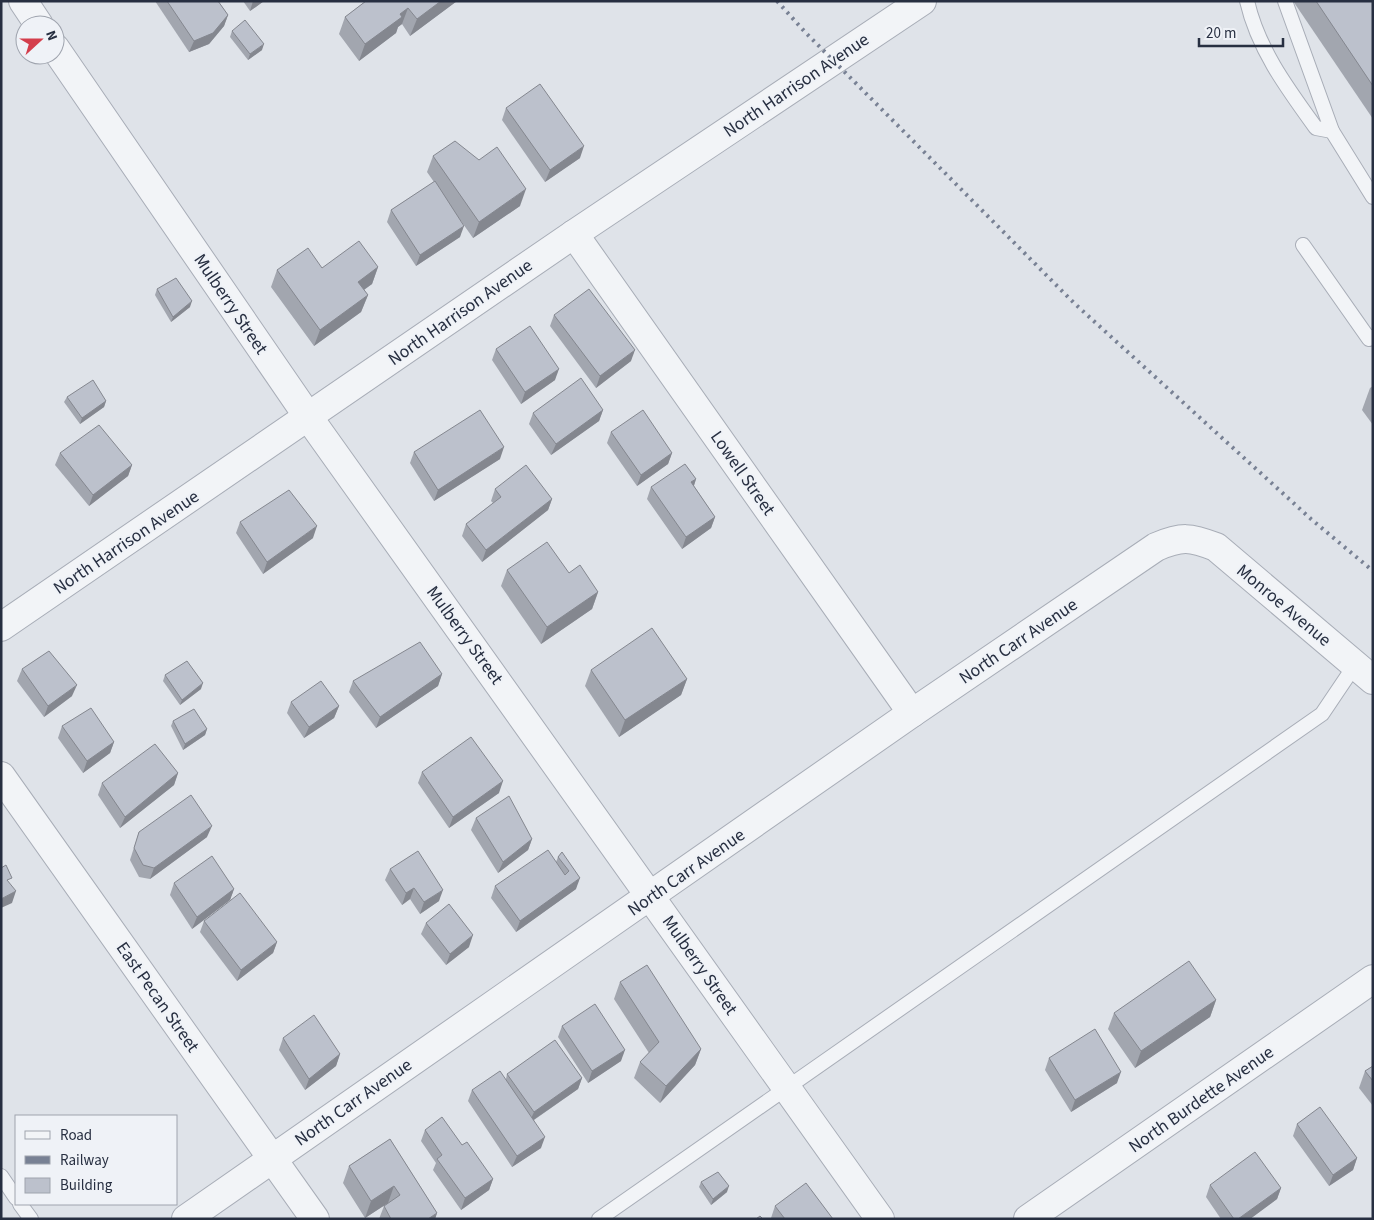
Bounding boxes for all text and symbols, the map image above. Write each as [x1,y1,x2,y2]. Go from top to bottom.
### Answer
north arrow [15,15,65,65]
scale bar [1199,15,1283,47]
text: 20 m [1206,23,1236,44]
street label: North Harrison Avenue [718,27,874,144]
text: N [40,28,62,44]
street label: Mulberry Street [188,249,273,360]
street label: North Harrison Avenue [383,253,538,372]
street label: Lowell Street [704,426,781,521]
street label: North Harrison Avenue [48,484,204,601]
street label: Monroe Avenue [1231,558,1336,652]
street label: Mulberry Street [420,581,509,690]
street label: North Carr Avenue [954,592,1083,690]
street label: North Carr Avenue [623,823,750,922]
street label: Mulberry Street [656,910,743,1020]
street label: East Pecan Street [110,937,205,1058]
street label: North Burdette Avenue [1124,1040,1279,1159]
street label: North Carr Avenue [290,1053,417,1152]
legend [15,1115,178,1205]
text: Road [60,1125,92,1146]
text: Railway [60,1150,109,1171]
text: Building [60,1175,113,1196]

